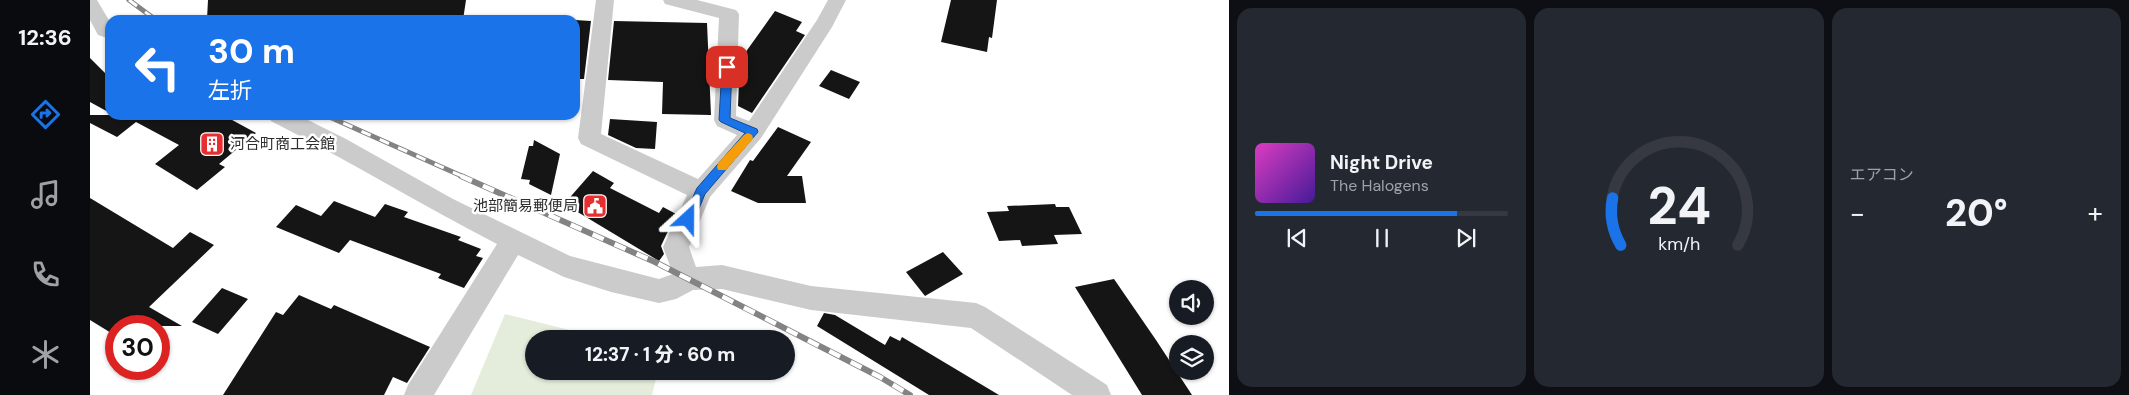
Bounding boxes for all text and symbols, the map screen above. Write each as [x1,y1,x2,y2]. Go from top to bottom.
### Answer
text: 12:36 [18,23,72,52]
text: 30 m [208,28,295,74]
icon: left [125,35,190,100]
pin [706,46,748,88]
icon: arrive [713,53,741,81]
text: 左折 [208,76,252,105]
icon: directions [28,97,63,132]
building icon: 河合町商工会館 [199,131,225,157]
place label: 河合町商工会館 [230,134,335,154]
text: Night Drive [1330,150,1433,175]
text: エアコン [1850,164,1914,185]
text: 24 [1647,172,1711,240]
text: The Halogens [1330,175,1429,196]
icon: music [28,177,63,212]
text: 20° [1945,188,2008,238]
position arrow [661,192,713,244]
public building icon: 池部簡易郵便局 [582,193,608,219]
text: − [1850,195,1865,232]
text: + [2088,195,2103,232]
place label: 池部簡易郵便局 [473,196,578,216]
icon: previous [1283,224,1311,252]
icon: pause [1368,224,1396,252]
icon: next [1452,224,1480,252]
text: km/h [1658,232,1700,256]
icon: phone [28,257,63,292]
map controls [1169,280,1214,380]
button: sound [1169,280,1214,325]
speed limit sign: 30 [105,315,170,380]
button: layers [1169,335,1214,380]
icon: climate [28,337,63,372]
text: 12:37 · 1 分 · 60 m [585,342,735,367]

